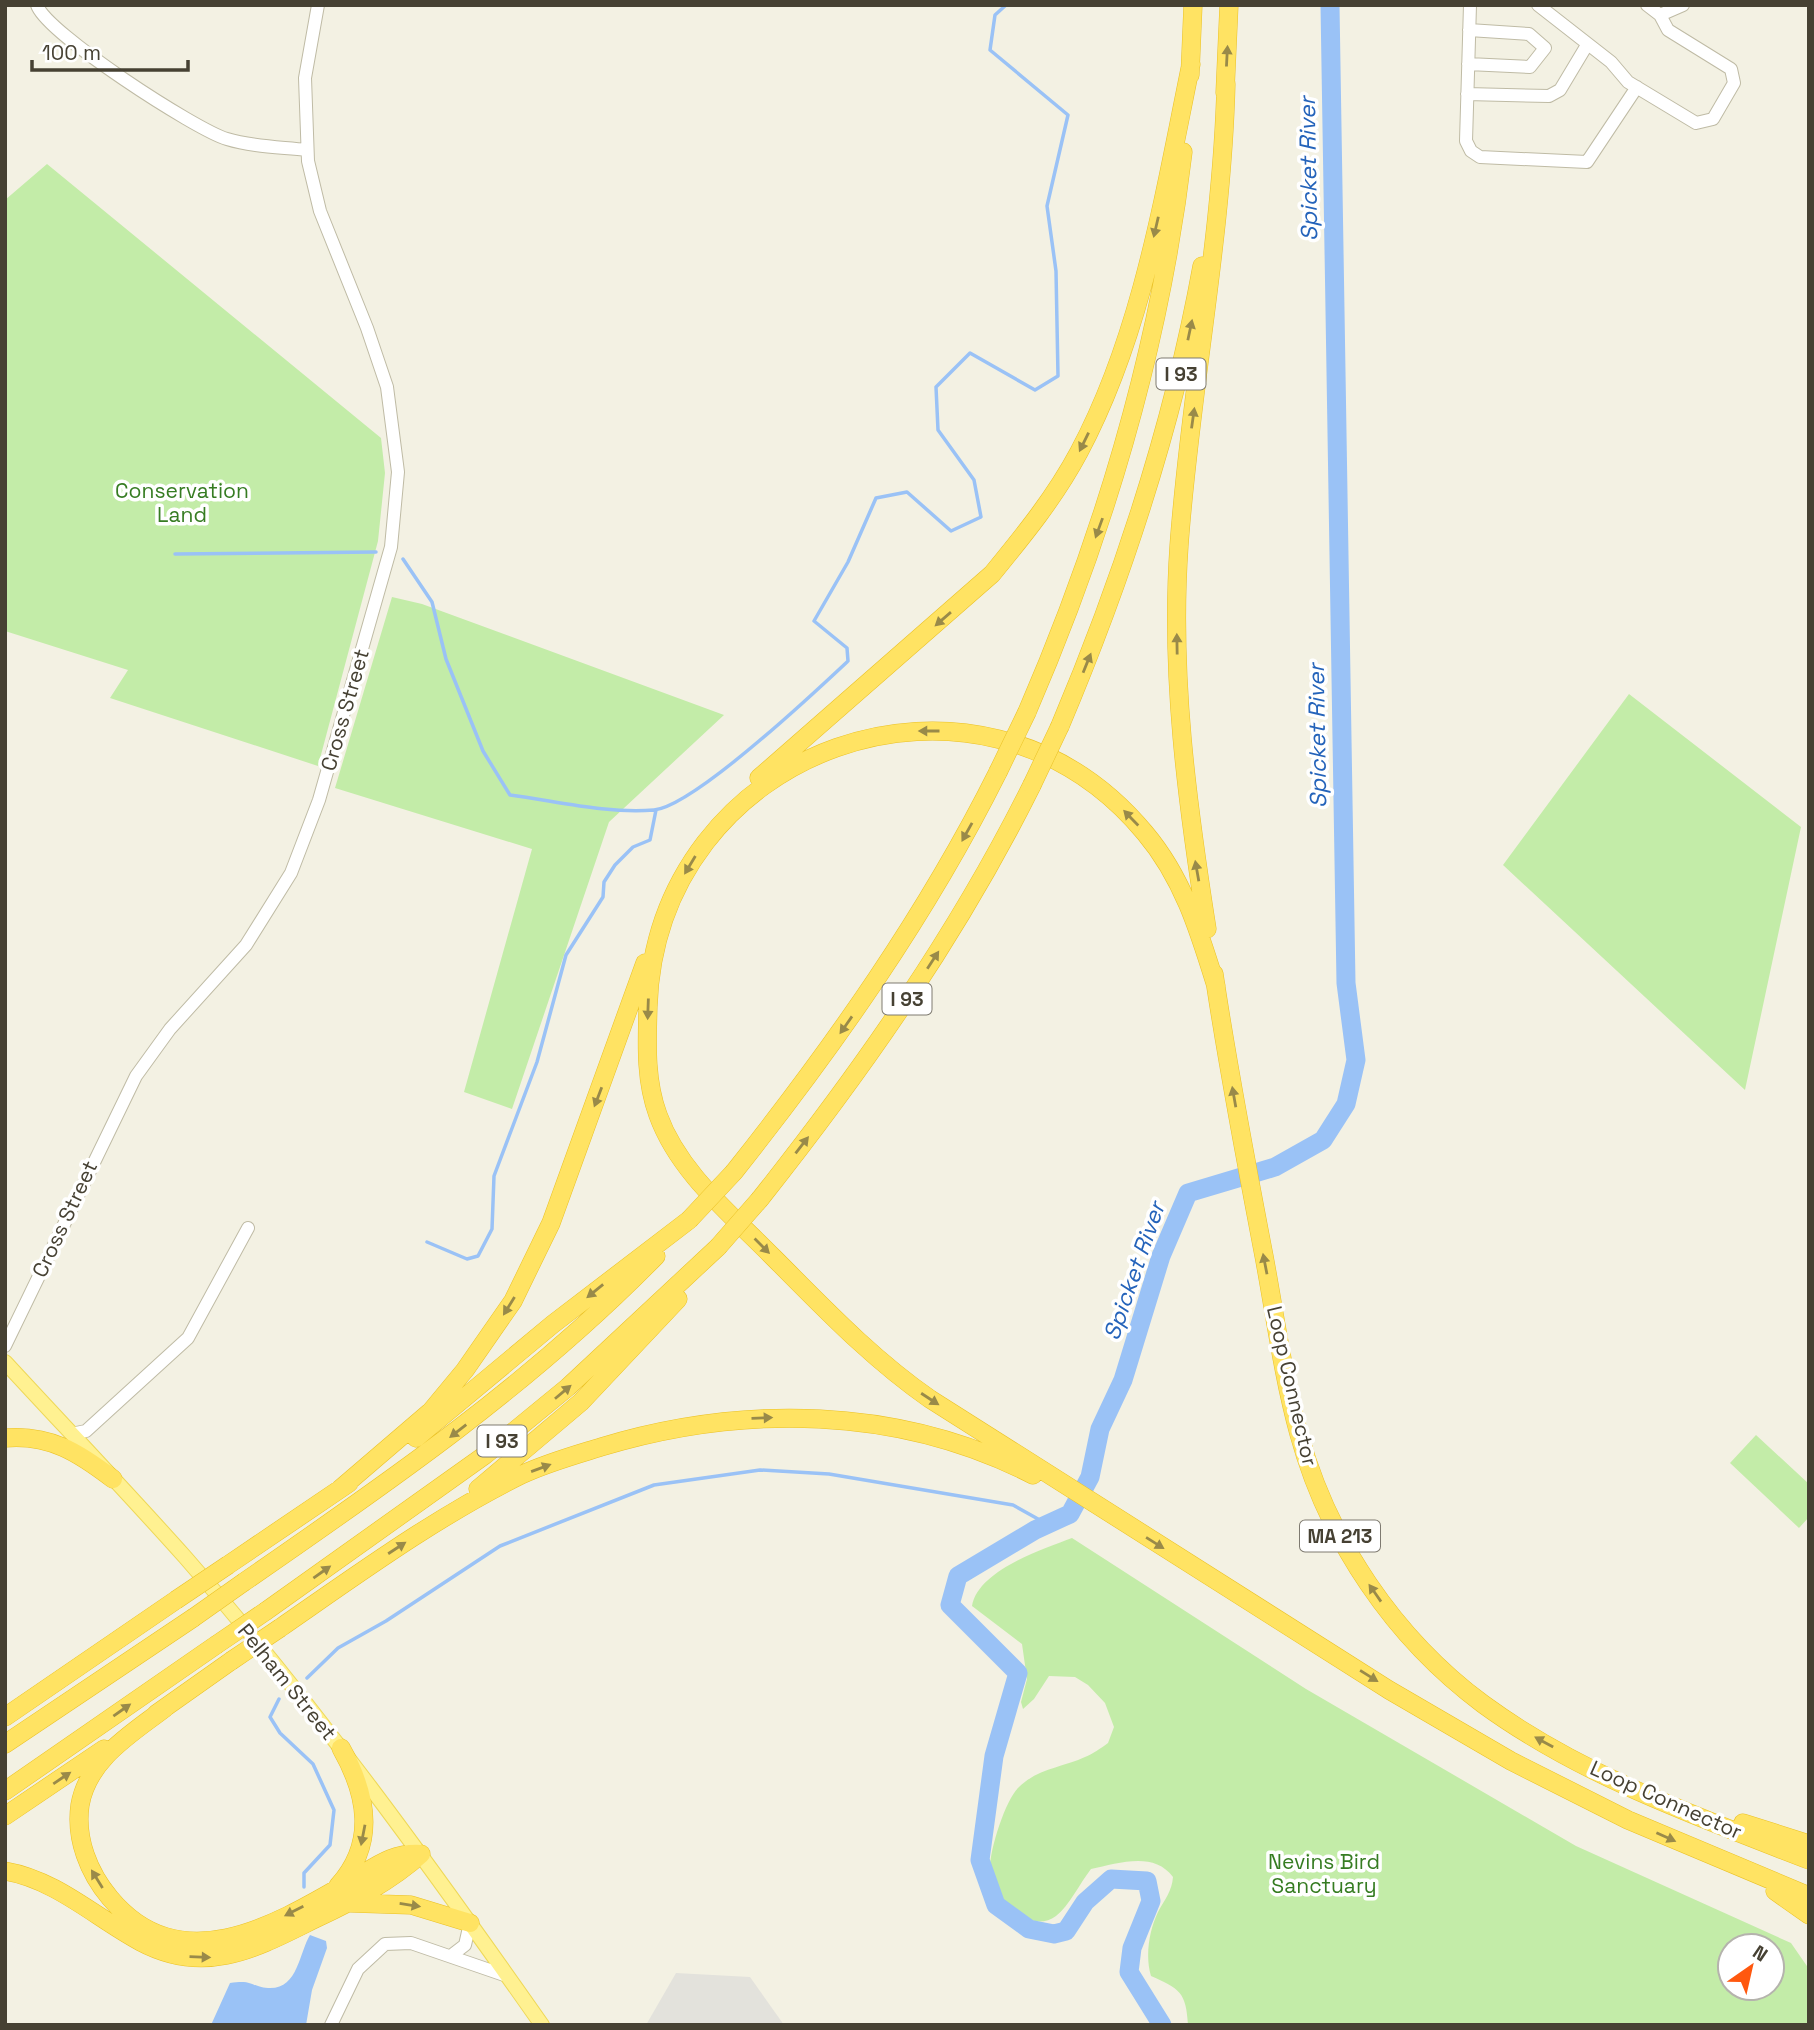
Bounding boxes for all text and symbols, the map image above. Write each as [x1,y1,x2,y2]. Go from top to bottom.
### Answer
scale bar [32,28,187,72]
text: 100 m [42,39,101,66]
one-way arrow [1222,45,1233,67]
water label: Spicket River [1292,94,1324,241]
one-way arrow [1150,216,1161,238]
one-way arrow [1185,319,1196,341]
road number: I 93 [1156,358,1206,390]
one-way arrow [1188,406,1199,428]
one-way arrow [1078,432,1089,452]
park label: Conservation Land [115,477,249,528]
one-way arrow [1093,518,1104,539]
one-way arrow [934,611,952,627]
one-way arrow [1171,633,1183,655]
street label: Cross Street [314,646,375,774]
one-way arrow [1081,653,1092,674]
water label: Spicket River [1301,661,1333,808]
one-way arrow [917,725,939,737]
one-way arrow [1124,810,1140,827]
one-way arrow [961,822,972,842]
one-way arrow [684,855,696,874]
one-way arrow [1191,860,1202,882]
one-way arrow [926,950,939,969]
road number: I 93 [883,984,932,1015]
one-way arrow [642,998,654,1020]
one-way arrow [840,1016,854,1034]
one-way arrow [592,1086,603,1107]
one-way arrow [1228,1086,1239,1108]
one-way arrow [794,1137,809,1155]
street label: Cross Street [26,1156,103,1281]
water label: Spicket River [1096,1196,1172,1344]
one-way arrow [754,1237,770,1254]
one-way arrow [1260,1253,1271,1275]
one-way arrow [587,1283,605,1298]
one-way arrow [503,1296,516,1315]
street label: Loop Connector [1261,1303,1324,1469]
one-way arrow [553,1384,571,1399]
one-way arrow [921,1392,940,1405]
one-way arrow [751,1413,773,1424]
one-way arrow [449,1423,467,1437]
road number: I 93 [477,1426,526,1456]
one-way arrow [530,1462,551,1473]
road number: MA 213 [1300,1520,1380,1552]
one-way arrow [1145,1536,1164,1549]
one-way arrow [387,1542,407,1555]
one-way arrow [313,1565,331,1579]
one-way arrow [1368,1584,1382,1602]
street label: Pelham Street [232,1618,343,1746]
one-way arrow [1359,1670,1378,1683]
one-way arrow [113,1703,131,1717]
one-way arrow [1534,1736,1554,1748]
street label: Loop Connector [1586,1754,1746,1845]
one-way arrow [53,1771,71,1785]
one-way arrow [358,1824,369,1846]
one-way arrow [1656,1831,1676,1843]
park label: Nevins Bird Sanctuary [1268,1848,1380,1899]
one-way arrow [90,1869,103,1888]
one-way arrow [399,1900,421,1911]
one-way arrow [284,1906,304,1917]
north arrow [1716,1932,1786,2002]
text: N [1748,1939,1772,1967]
one-way arrow [189,1951,211,1962]

